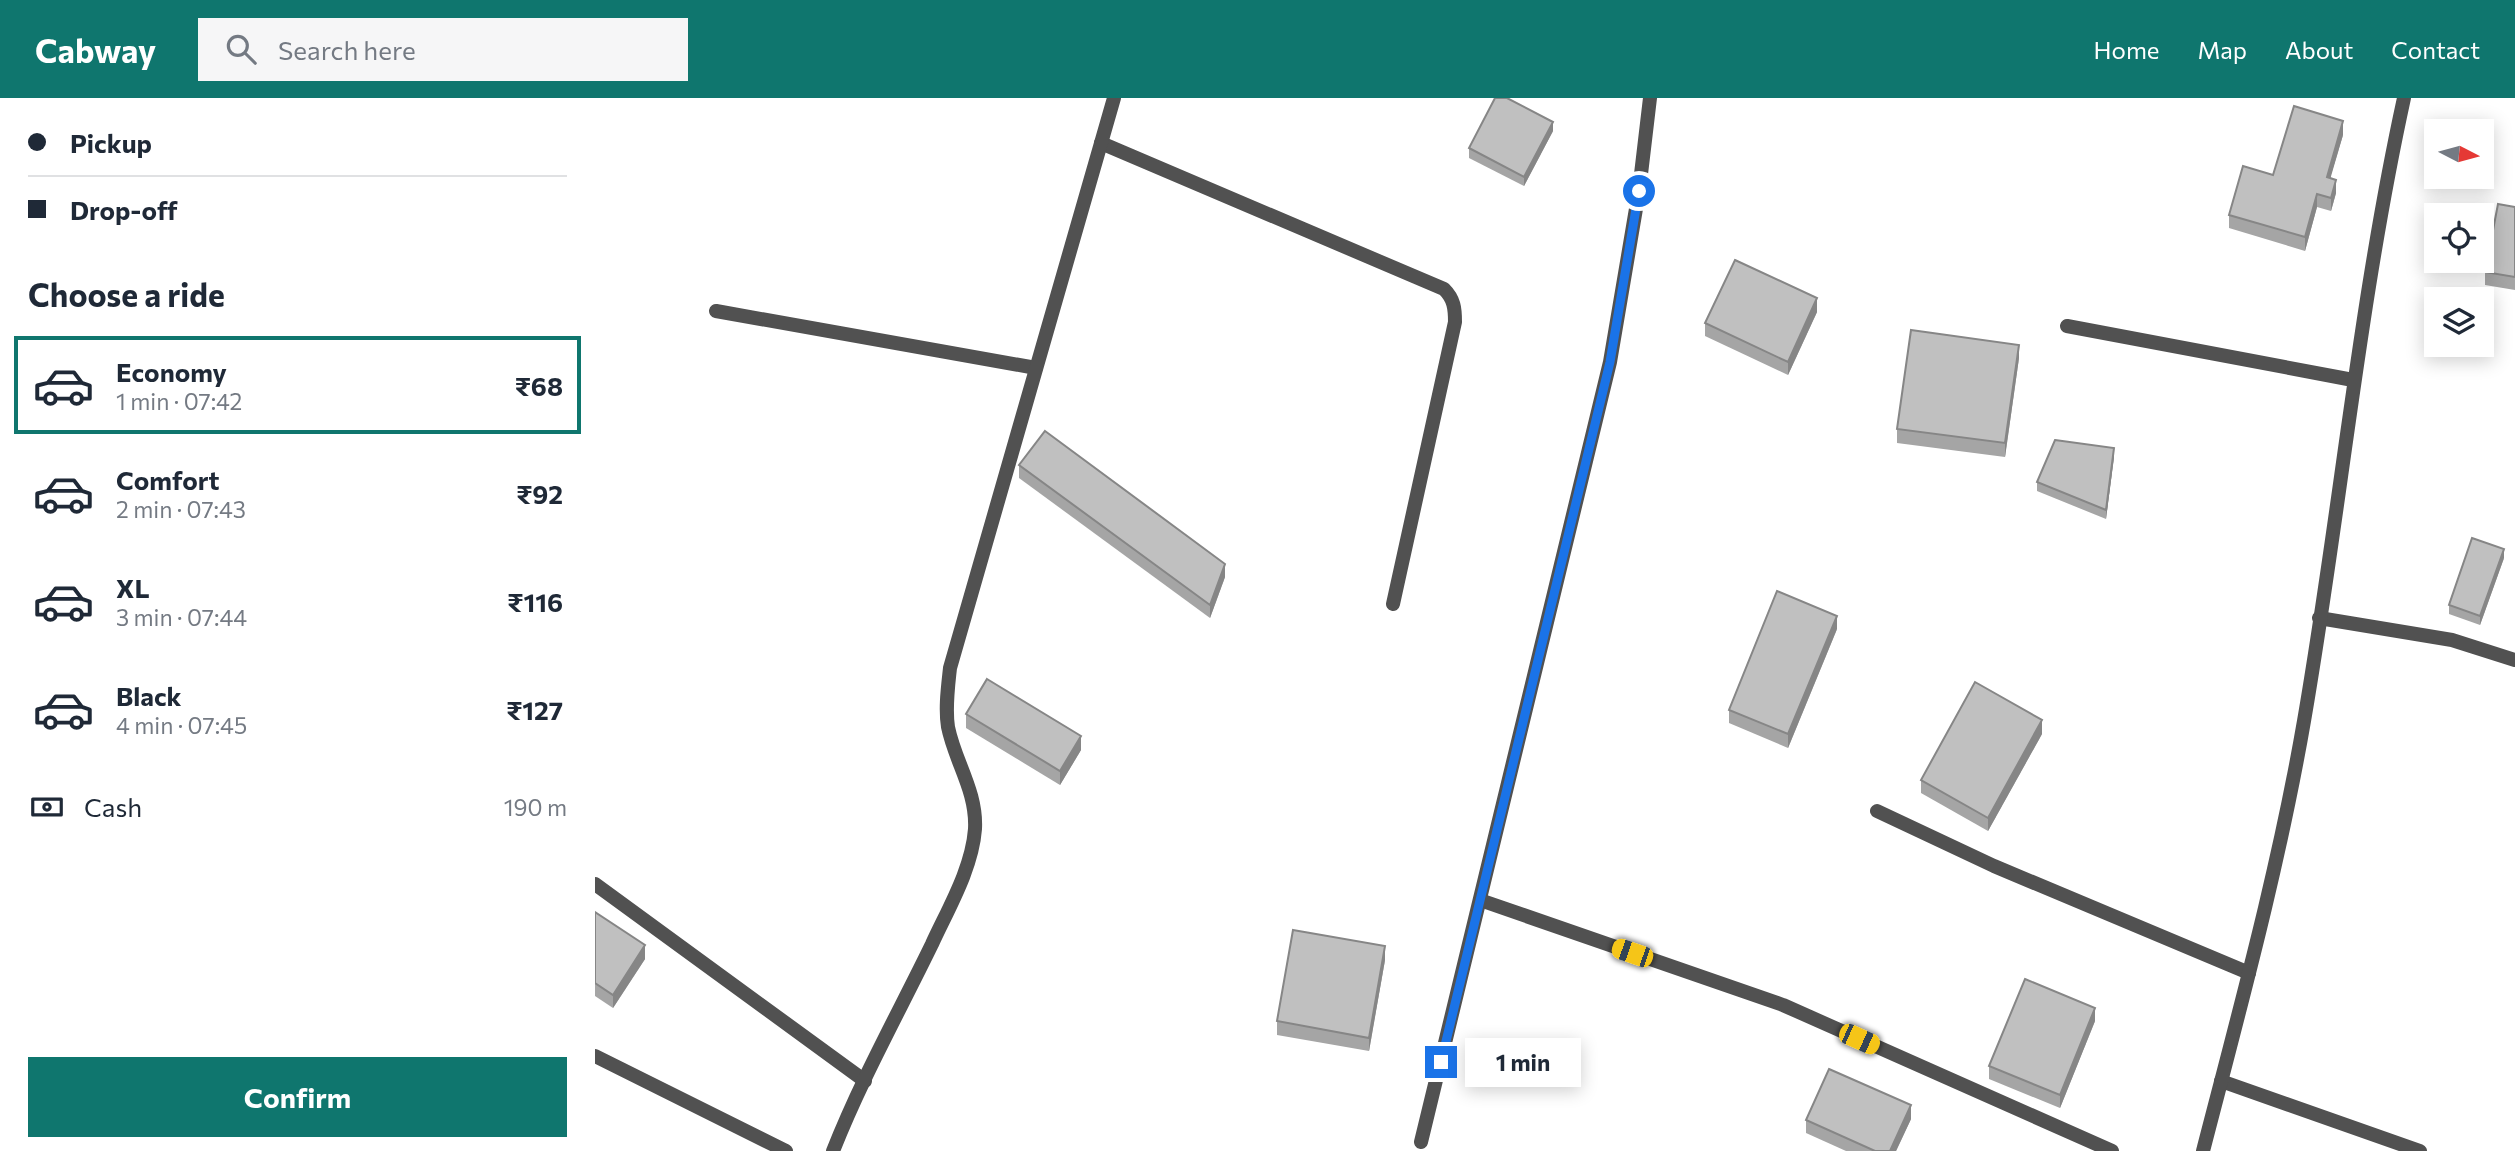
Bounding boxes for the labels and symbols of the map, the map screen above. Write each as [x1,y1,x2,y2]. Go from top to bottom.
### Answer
north arrow [2424,119,2494,189]
route start [1623,175,1655,207]
car [1609,936,1656,970]
car [1836,1021,1883,1057]
callout: 1 min [1465,1038,1581,1086]
route end [1425,1046,1457,1078]

